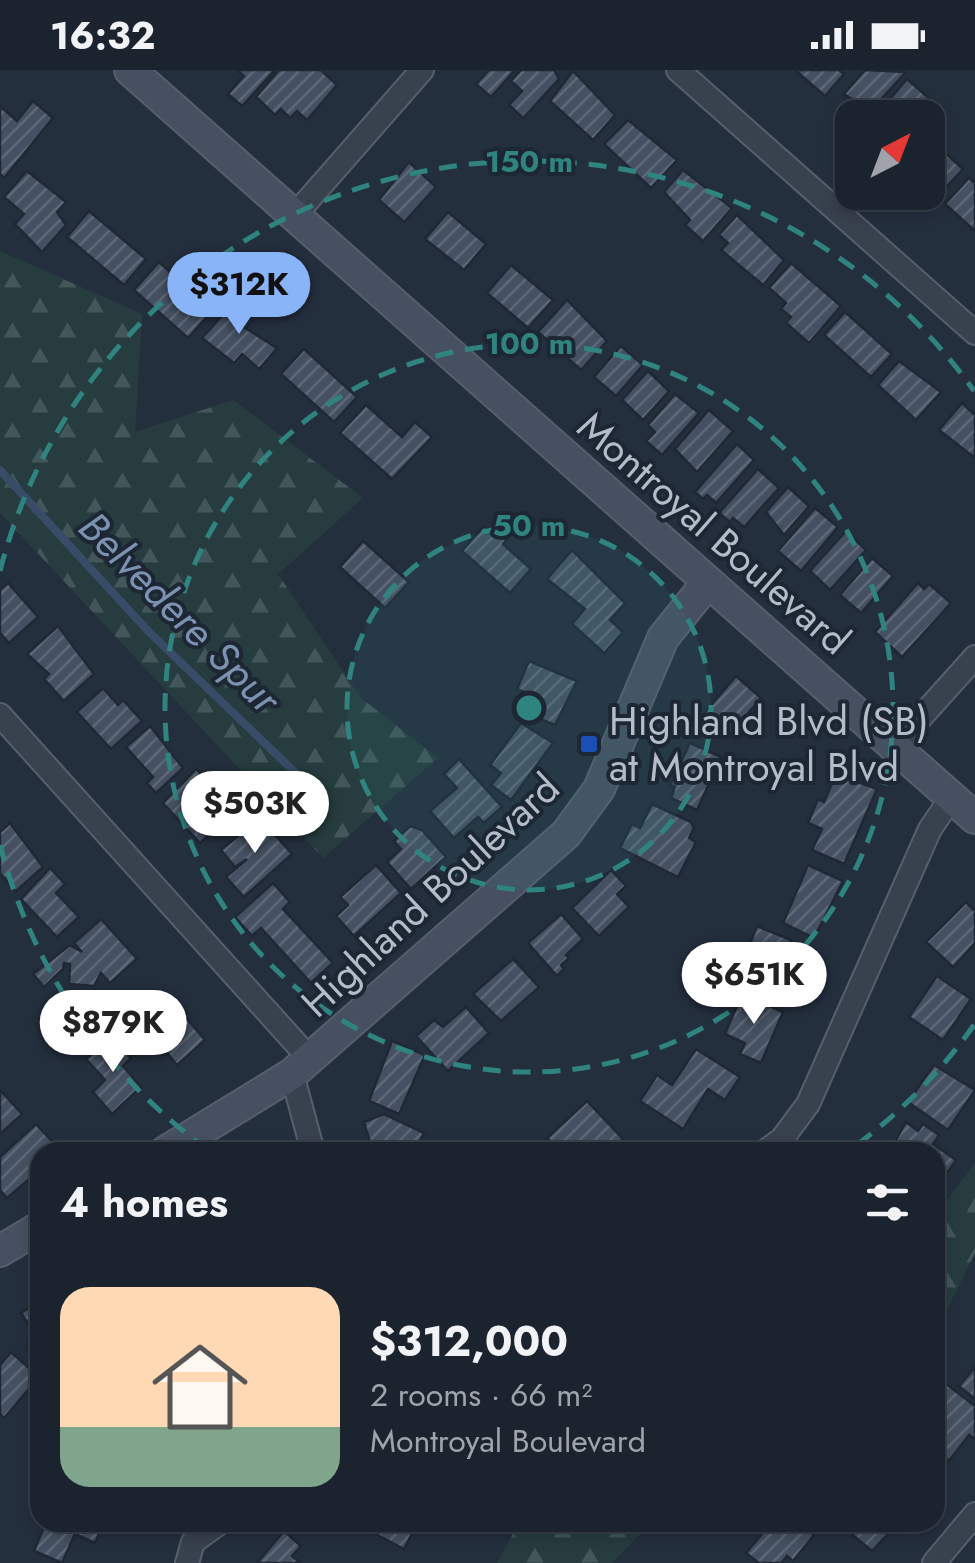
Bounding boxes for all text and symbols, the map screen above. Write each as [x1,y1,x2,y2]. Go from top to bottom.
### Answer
text: 16:32 [50,8,156,63]
north arrow [835,100,945,210]
map controls [835,100,945,210]
text: 150 m [485,140,573,183]
pin: $312K [169,252,309,337]
text: $312K [189,261,289,307]
text: 100 m [485,322,573,365]
street label: Montroyal Boulevard [565,398,863,668]
water label: Belvedere Spur [65,498,296,729]
text: 50 m [493,504,565,547]
centre of rings [511,690,547,726]
place label: Highland Blvd (SB) at Montroyal Blvd [609,692,929,796]
marker: Highland Blvd (SB) at Montroyal Blvd [578,733,600,755]
street label: Highland Boulevard [288,760,572,1030]
pin: $503K [185,771,325,856]
text: $503K [203,780,307,826]
pin: $651K [684,942,824,1027]
text: $651K [704,951,804,997]
pin: $879K [43,990,183,1075]
text: $879K [62,999,164,1045]
text: 4 homes [60,1172,228,1233]
icon: filters [860,1175,915,1230]
text: $312,000 [370,1311,568,1372]
icon: home [140,1327,260,1447]
text: 2 rooms · 66 m² [370,1372,592,1418]
text: Montroyal Boulevard [370,1418,646,1464]

